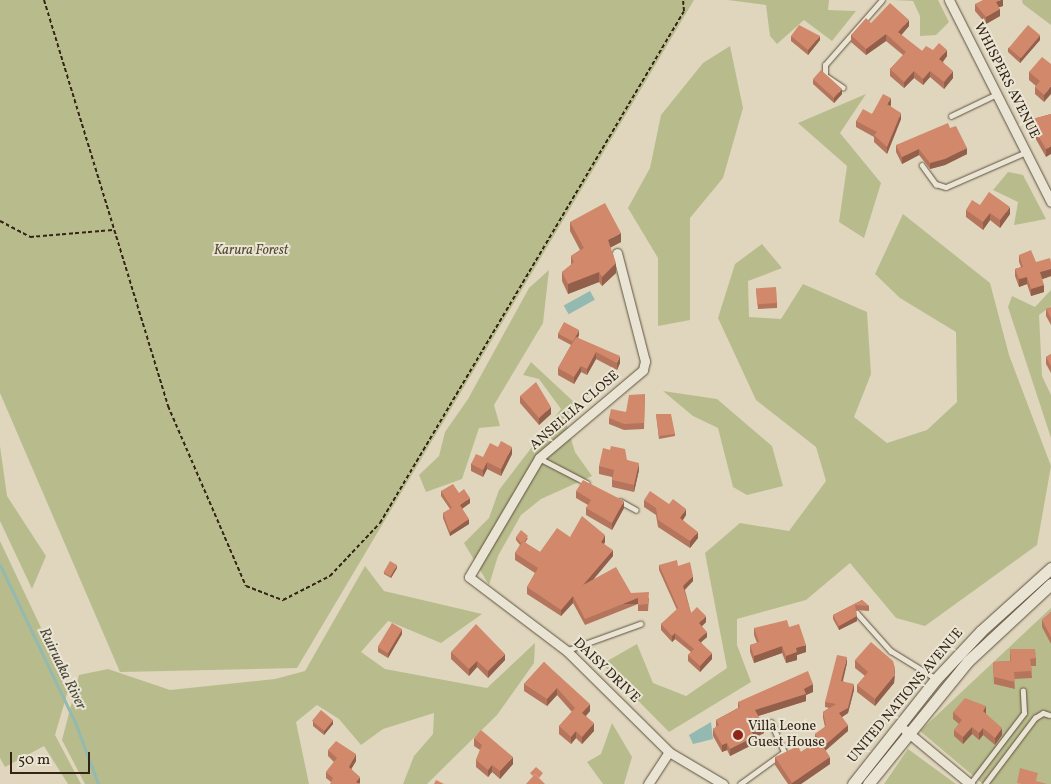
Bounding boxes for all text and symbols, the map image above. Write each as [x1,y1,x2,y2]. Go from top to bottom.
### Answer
street label: WHISPERS AVENUE [969,20,1043,142]
park label: Karura Forest [214,243,288,259]
street label: ANSELLIA CLOSE [527,368,623,454]
water label: Ruiruaka River [34,625,90,713]
street label: UNITED NATIONS AVENUE [845,625,967,767]
street label: DAISY DRIVE [569,635,643,707]
place label: Villa Leone Guest House [748,719,825,752]
marker: Villa Leone Guest House [732,729,744,741]
scale bar [12,742,92,774]
text: 50 m [18,750,50,771]

